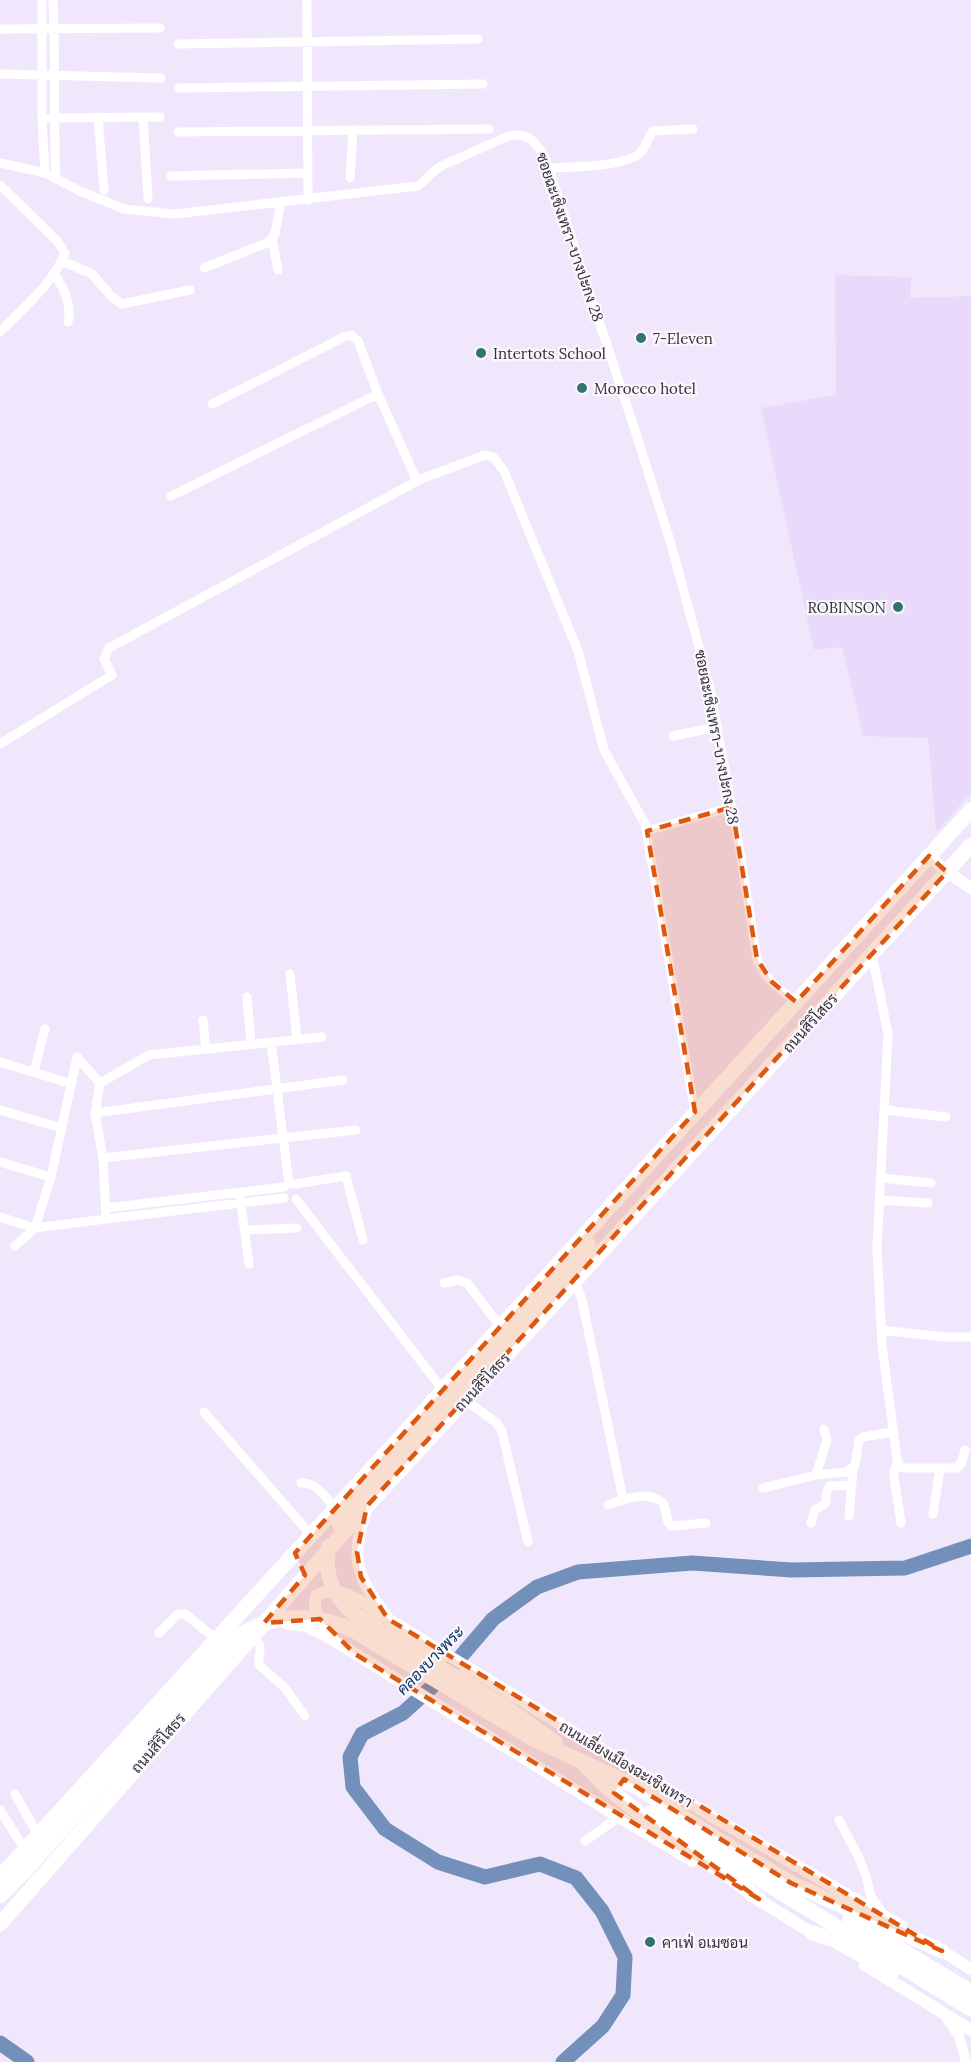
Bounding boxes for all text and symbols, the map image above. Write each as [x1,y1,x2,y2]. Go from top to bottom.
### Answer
street label: ซอยฉะเชิงเทรา-บางปะกง 28 [532,150,608,324]
place label: 7-Eleven [653,329,713,348]
marker: 7-Eleven [634,331,648,345]
place label: Intertots School [493,344,606,363]
marker: Intertots School [474,346,488,360]
place label: Morocco hotel [594,379,696,398]
marker: Morocco hotel [575,381,589,395]
place label: ROBINSON [807,598,886,617]
marker: ROBINSON [891,600,905,614]
street label: ซอยฉะเชิงเทรา-บางปะกง 28 [691,648,743,826]
street label: ถนนสิริโสธร [778,989,842,1057]
street label: ถนนสิริโสธร [450,1349,514,1415]
water label: คลองบางพระ [392,1621,468,1699]
street label: ถนนสิริโสธร [127,1709,189,1777]
street label: ถนนเลี่ยงเมืองฉะเชิงเทรา [556,1712,699,1811]
place label: คาเฟ่ อเมซอน [662,1933,748,1952]
marker: คาเฟ่ อเมซอน [643,1935,657,1949]

